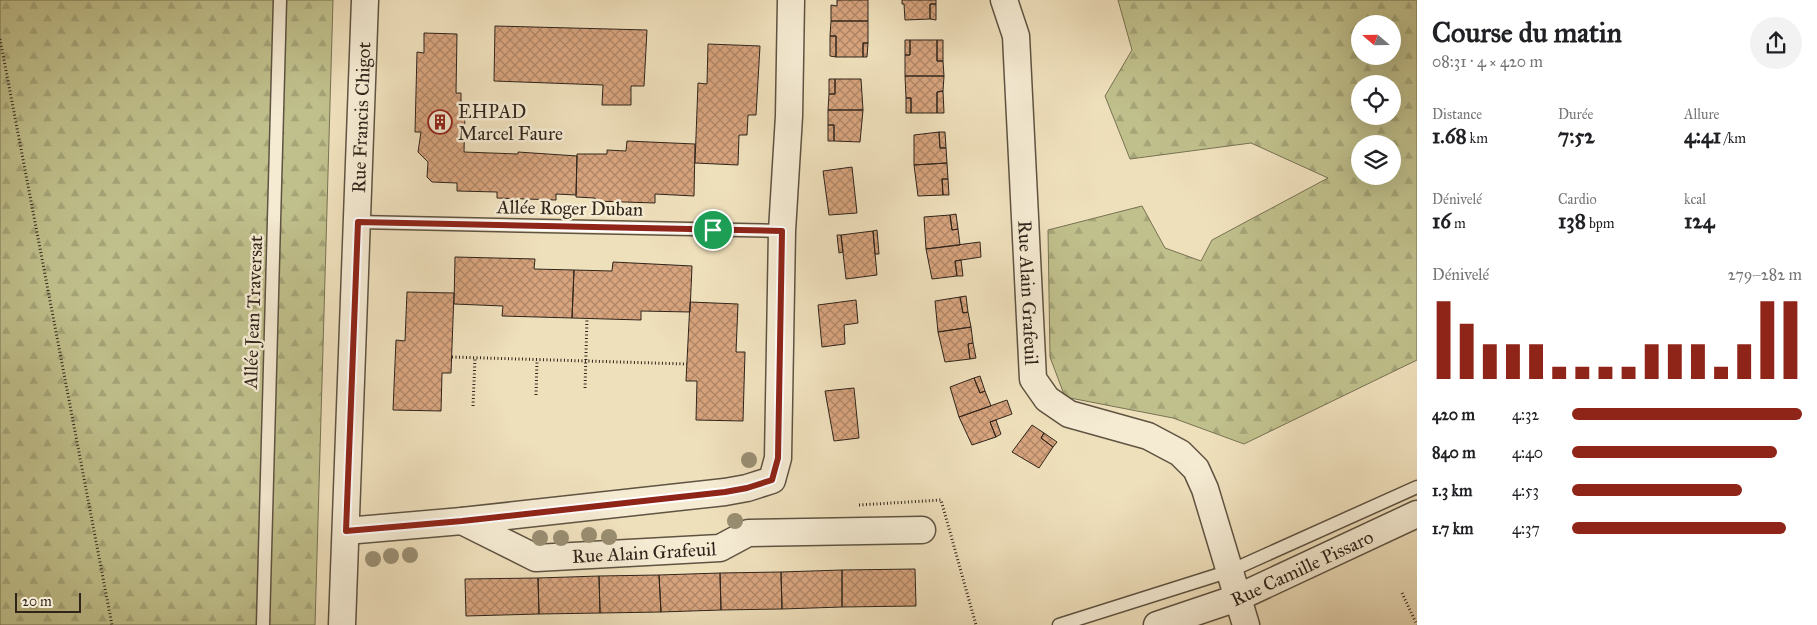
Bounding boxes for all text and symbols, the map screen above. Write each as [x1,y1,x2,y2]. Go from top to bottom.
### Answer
north arrow [1351,15,1401,65]
map controls [1351,15,1401,185]
text: Course du matin [1432,15,1622,50]
button: share [1750,17,1802,69]
street label: Rue Francis Chigot [346,41,375,193]
text: 08:31 · 4 × 420 m [1432,52,1543,71]
button: locate [1351,75,1401,125]
place label: EHPAD Marcel Faure [458,100,563,145]
text: Distance [1432,106,1482,123]
text: Durée [1558,106,1593,123]
text: Allure [1684,106,1719,123]
building icon: EHPAD Marcel Faure [427,109,453,135]
text: 1.68 [1432,123,1467,149]
text: 7:52 [1558,123,1595,149]
text: 4:41 [1684,123,1721,149]
text: km [1467,130,1488,147]
text: /km [1721,130,1746,147]
button: layers [1351,135,1401,185]
text: Dénivelé [1432,191,1482,208]
text: Cardio [1558,191,1597,208]
text: kcal [1684,191,1706,208]
street label: Allée Roger Duban [496,195,643,222]
text: 16 [1432,208,1451,234]
text: 138 [1558,208,1586,234]
text: 124 [1684,208,1714,234]
pin [692,209,734,251]
text: m [1451,215,1466,232]
text: bpm [1586,215,1614,232]
icon: arrive [699,216,727,244]
street label: Rue Alain Grafeuil [1014,220,1044,366]
street label: Allée Jean Traversat [239,235,268,390]
text: Dénivelé [1432,265,1489,284]
text: 279–282 m [1728,265,1802,284]
text: 420 m [1432,405,1475,424]
text: 4:32 [1512,405,1539,424]
text: 840 m [1432,443,1476,462]
text: 4:40 [1512,443,1543,462]
text: 1.3 km [1432,481,1472,500]
text: 4:53 [1512,481,1539,500]
text: 1.7 km [1432,519,1474,538]
text: 4:37 [1512,519,1540,538]
street label: Rue Camille Pissaro [1227,525,1377,611]
street label: Rue Alain Grafeuil [571,537,718,568]
scale bar [15,590,81,613]
text: 20 m [22,593,52,610]

